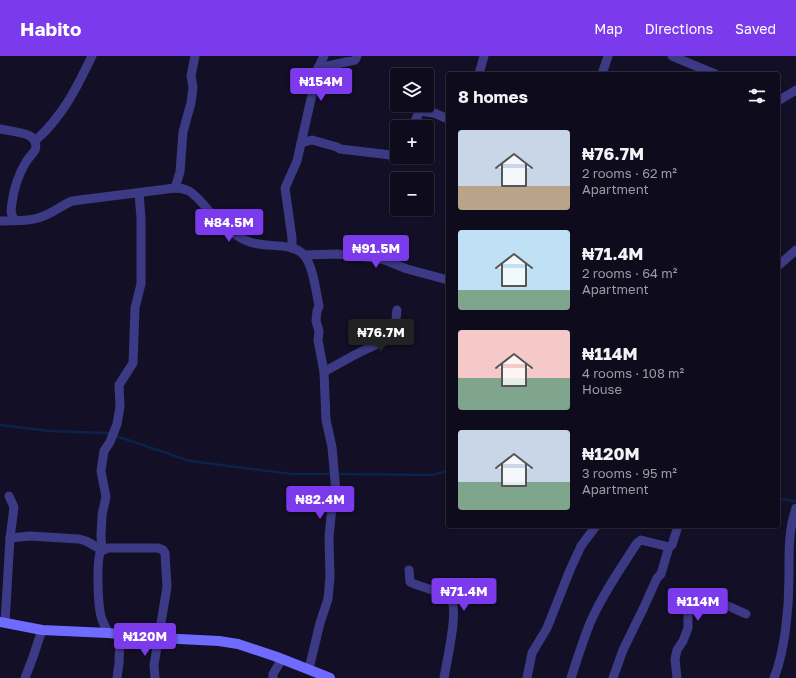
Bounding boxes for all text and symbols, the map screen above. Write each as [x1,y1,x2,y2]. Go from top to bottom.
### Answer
text: Habito [20,17,81,40]
text: Map [594,20,623,37]
text: Directions [645,20,713,37]
text: Saved [735,20,776,37]
pin: ₦154M [293,68,349,102]
map controls [390,68,434,216]
button: layers [390,68,434,112]
text: ₦154M [299,73,343,89]
icon: filters [746,85,768,107]
text: 8 homes [458,86,528,107]
button: + [390,120,434,164]
text: ₦76.7M [582,143,644,164]
icon: home [490,146,538,194]
text: 2 rooms · 62 m² [582,165,677,181]
button: − [390,172,434,216]
text: Apartment [582,181,649,197]
pin: ₦84.5M [196,209,262,243]
text: ₦84.5M [204,214,254,230]
pin: ₦91.5M [343,235,409,269]
text: ₦91.5M [352,240,400,256]
text: ₦71.4M [582,243,644,264]
icon: home [490,246,538,294]
text: 2 rooms · 64 m² [582,265,677,281]
text: Apartment [582,281,649,297]
pin: ₦76.7M [348,319,414,353]
text: ₦76.7M [357,324,405,340]
text: ₦114M [582,343,638,364]
icon: home [490,346,538,394]
text: 4 rooms · 108 m² [582,365,684,381]
text: House [582,381,622,397]
text: ₦120M [582,443,640,464]
icon: home [490,446,538,494]
text: 3 rooms · 95 m² [582,465,677,481]
text: Apartment [582,481,649,497]
pin: ₦82.4M [287,486,353,520]
text: ₦82.4M [295,491,345,507]
pin: ₦71.4M [431,578,497,612]
text: ₦71.4M [440,583,488,599]
pin: ₦114M [670,588,726,622]
text: ₦114M [677,593,719,609]
pin: ₦120M [117,623,173,657]
text: ₦120M [123,628,167,644]

